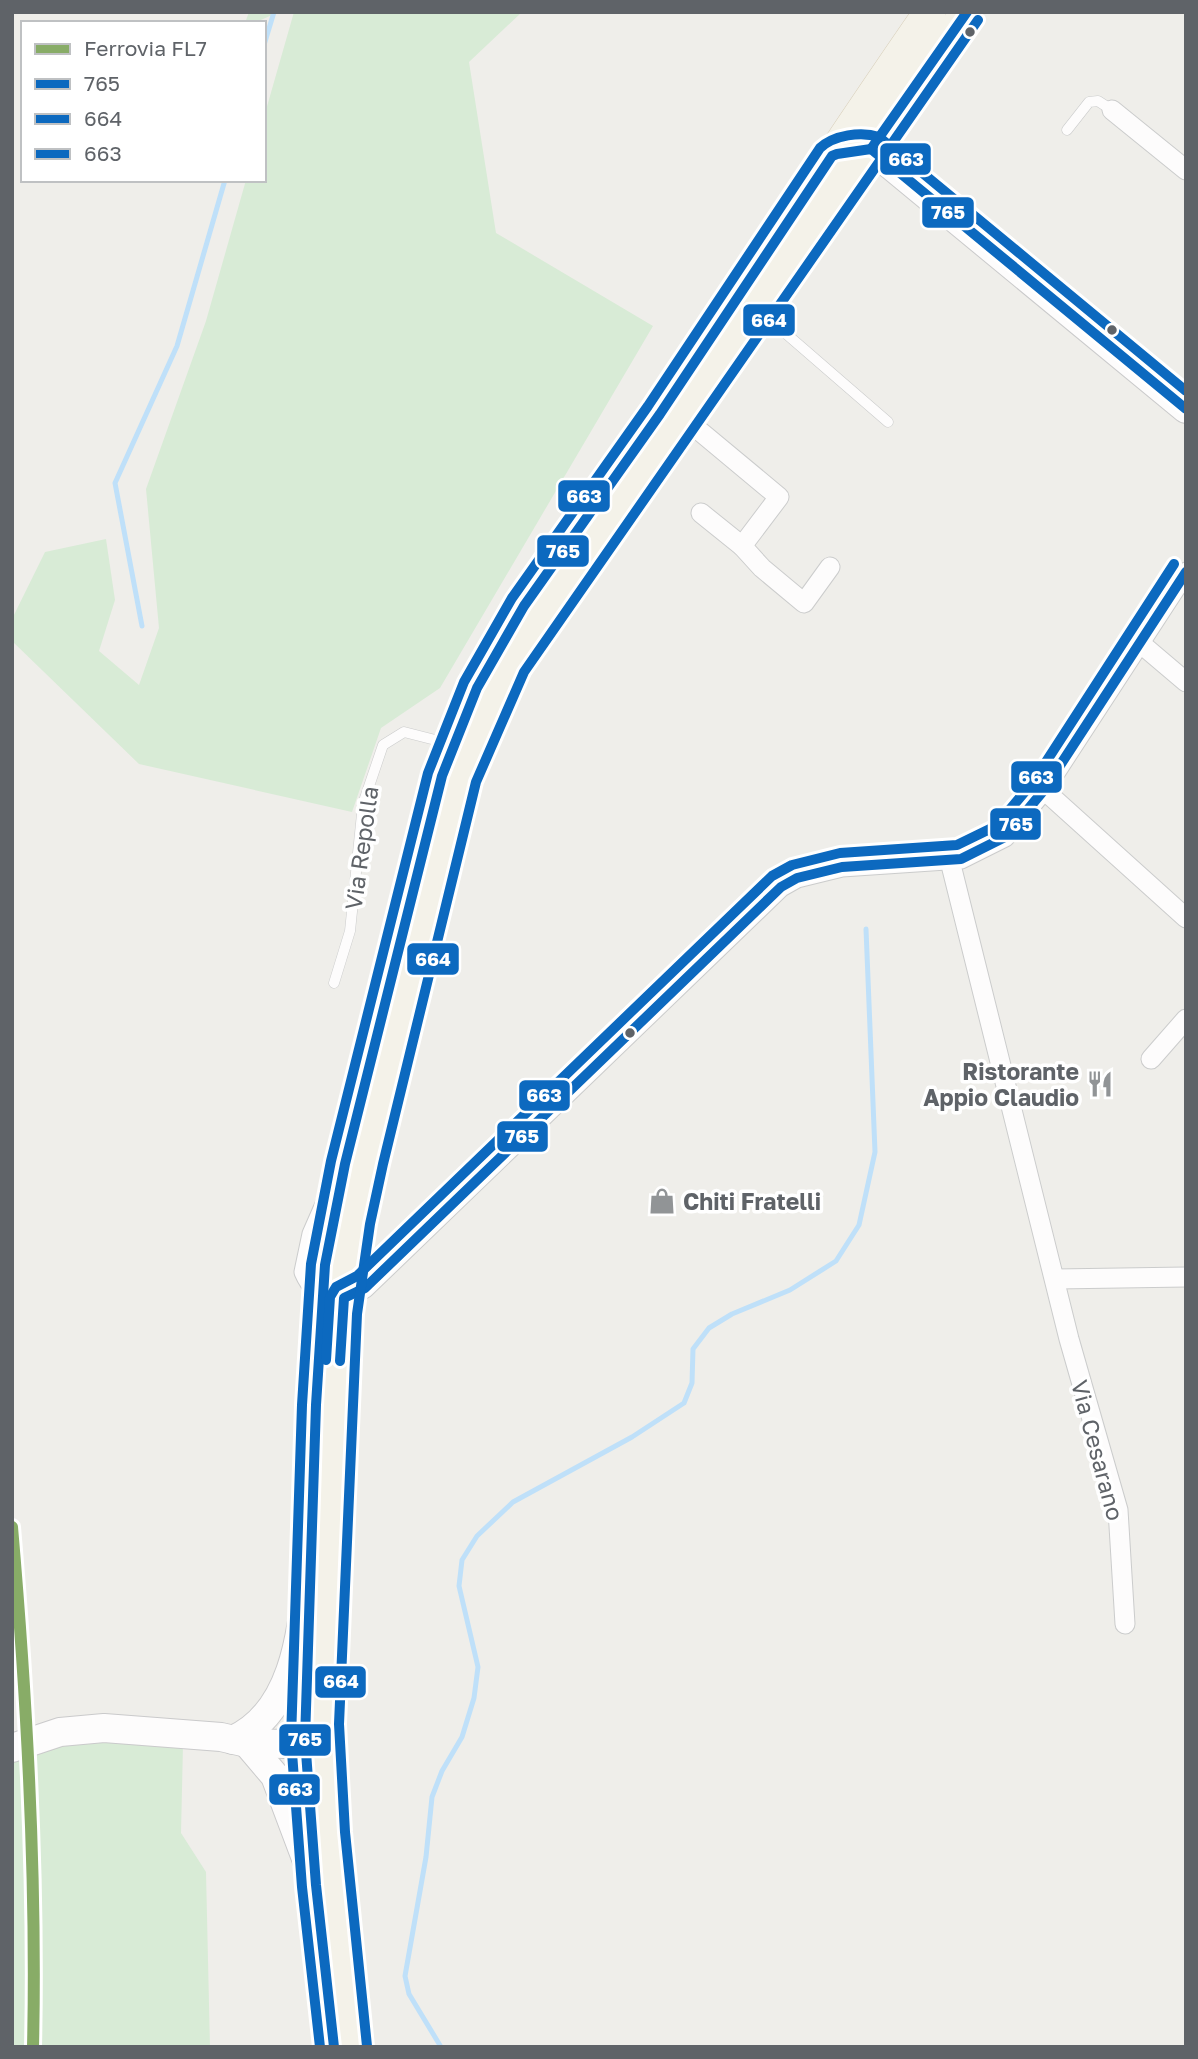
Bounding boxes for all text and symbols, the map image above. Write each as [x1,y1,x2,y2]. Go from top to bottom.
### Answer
legend [21,21,266,182]
unlabelled marker [963,25,977,39]
text: Ferrovia FL7 [84,35,207,61]
text: 765 [84,70,120,96]
text: 664 [84,105,122,131]
text: 663 [84,140,122,166]
line badge: 663 [879,142,932,176]
text: 663 [888,147,924,170]
line badge: 765 [921,196,975,229]
text: 765 [931,200,965,223]
line badge: 664 [742,303,796,337]
text: 664 [751,308,787,331]
unlabelled marker [1105,323,1119,337]
line badge: 663 [557,479,611,513]
text: 663 [566,484,602,507]
line badge: 765 [536,534,590,568]
text: 765 [546,539,580,562]
line badge: 663 [1010,760,1063,794]
text: 663 [1018,765,1054,788]
street label: Via Repolla [338,784,384,912]
line badge: 765 [989,807,1042,841]
text: 765 [999,812,1033,835]
line badge: 664 [406,942,460,976]
text: 664 [415,947,451,970]
unlabelled marker [623,1026,637,1040]
place label: Ristorante Appio Claudio [923,1057,1079,1111]
restaurant icon: Ristorante Appio Claudio [1085,1069,1115,1099]
line badge: 663 [518,1079,571,1112]
text: 663 [526,1083,562,1106]
line badge: 765 [496,1120,549,1153]
text: 765 [505,1124,539,1147]
shop icon: Chiti Fratelli [647,1186,677,1216]
place label: Chiti Fratelli [683,1187,821,1215]
street label: Via Cesarano [1066,1377,1130,1523]
line badge: 664 [314,1665,367,1699]
text: 664 [323,1669,359,1692]
line badge: 765 [278,1723,332,1757]
text: 765 [288,1727,322,1750]
line badge: 663 [268,1773,321,1806]
text: 663 [277,1777,313,1800]

